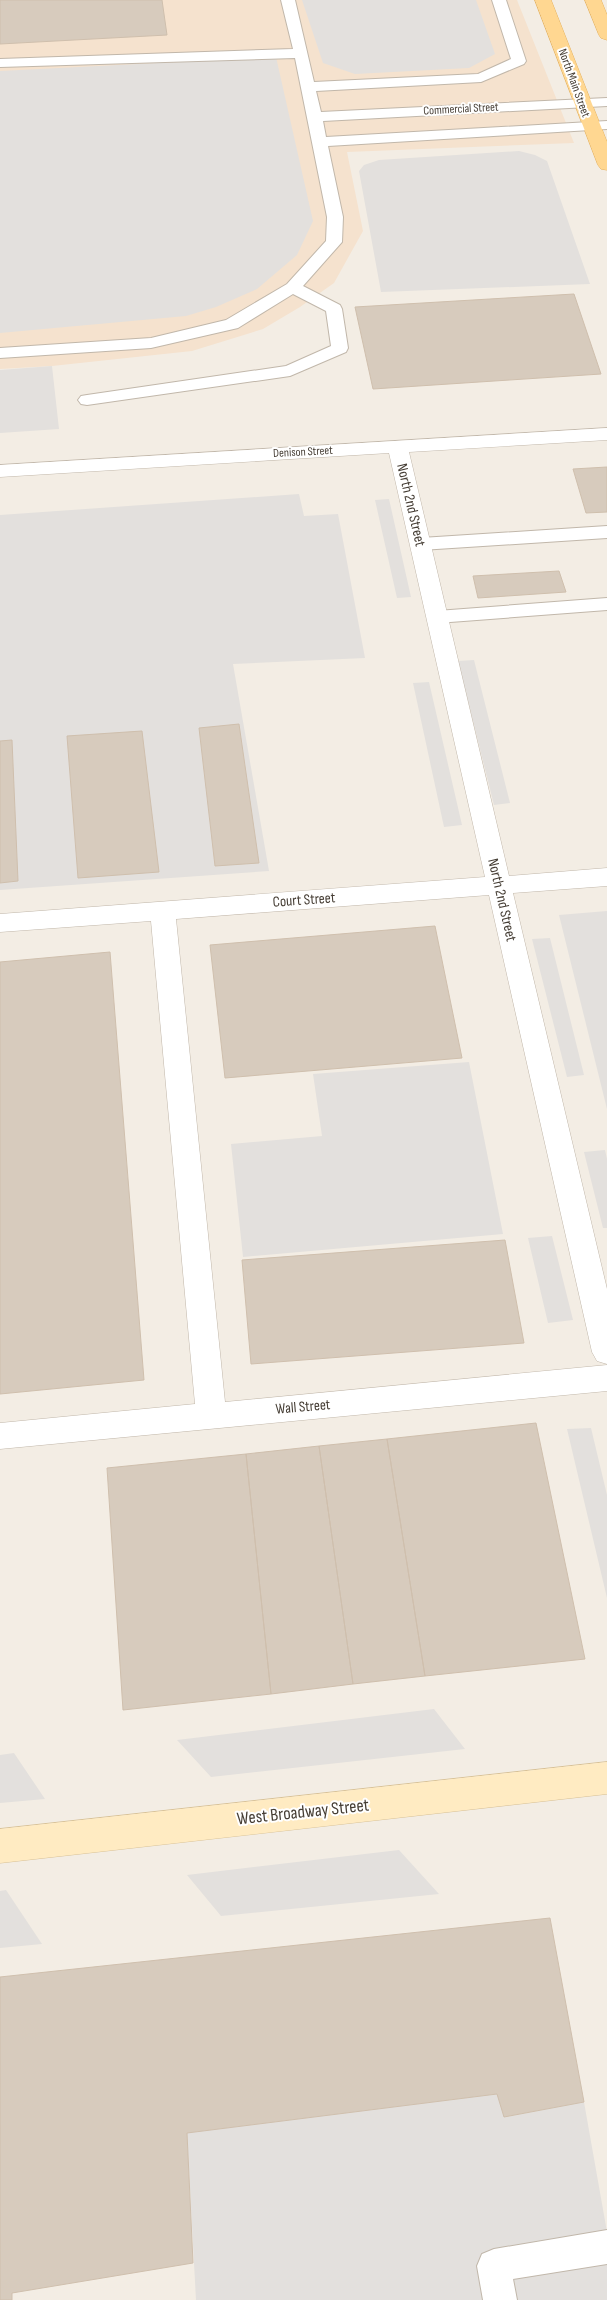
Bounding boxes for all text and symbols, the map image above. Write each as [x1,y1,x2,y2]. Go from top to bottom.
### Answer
street label: North Main Street [555,47,593,120]
street label: Commercial Street [423,100,499,118]
street label: Denison Street [273,443,334,461]
street label: North 2nd Street [392,462,430,549]
street label: North 2nd Street [483,857,521,944]
street label: Court Street [272,888,336,912]
street label: Wall Street [275,1395,332,1419]
street label: West Broadway Street [236,1795,371,1829]

